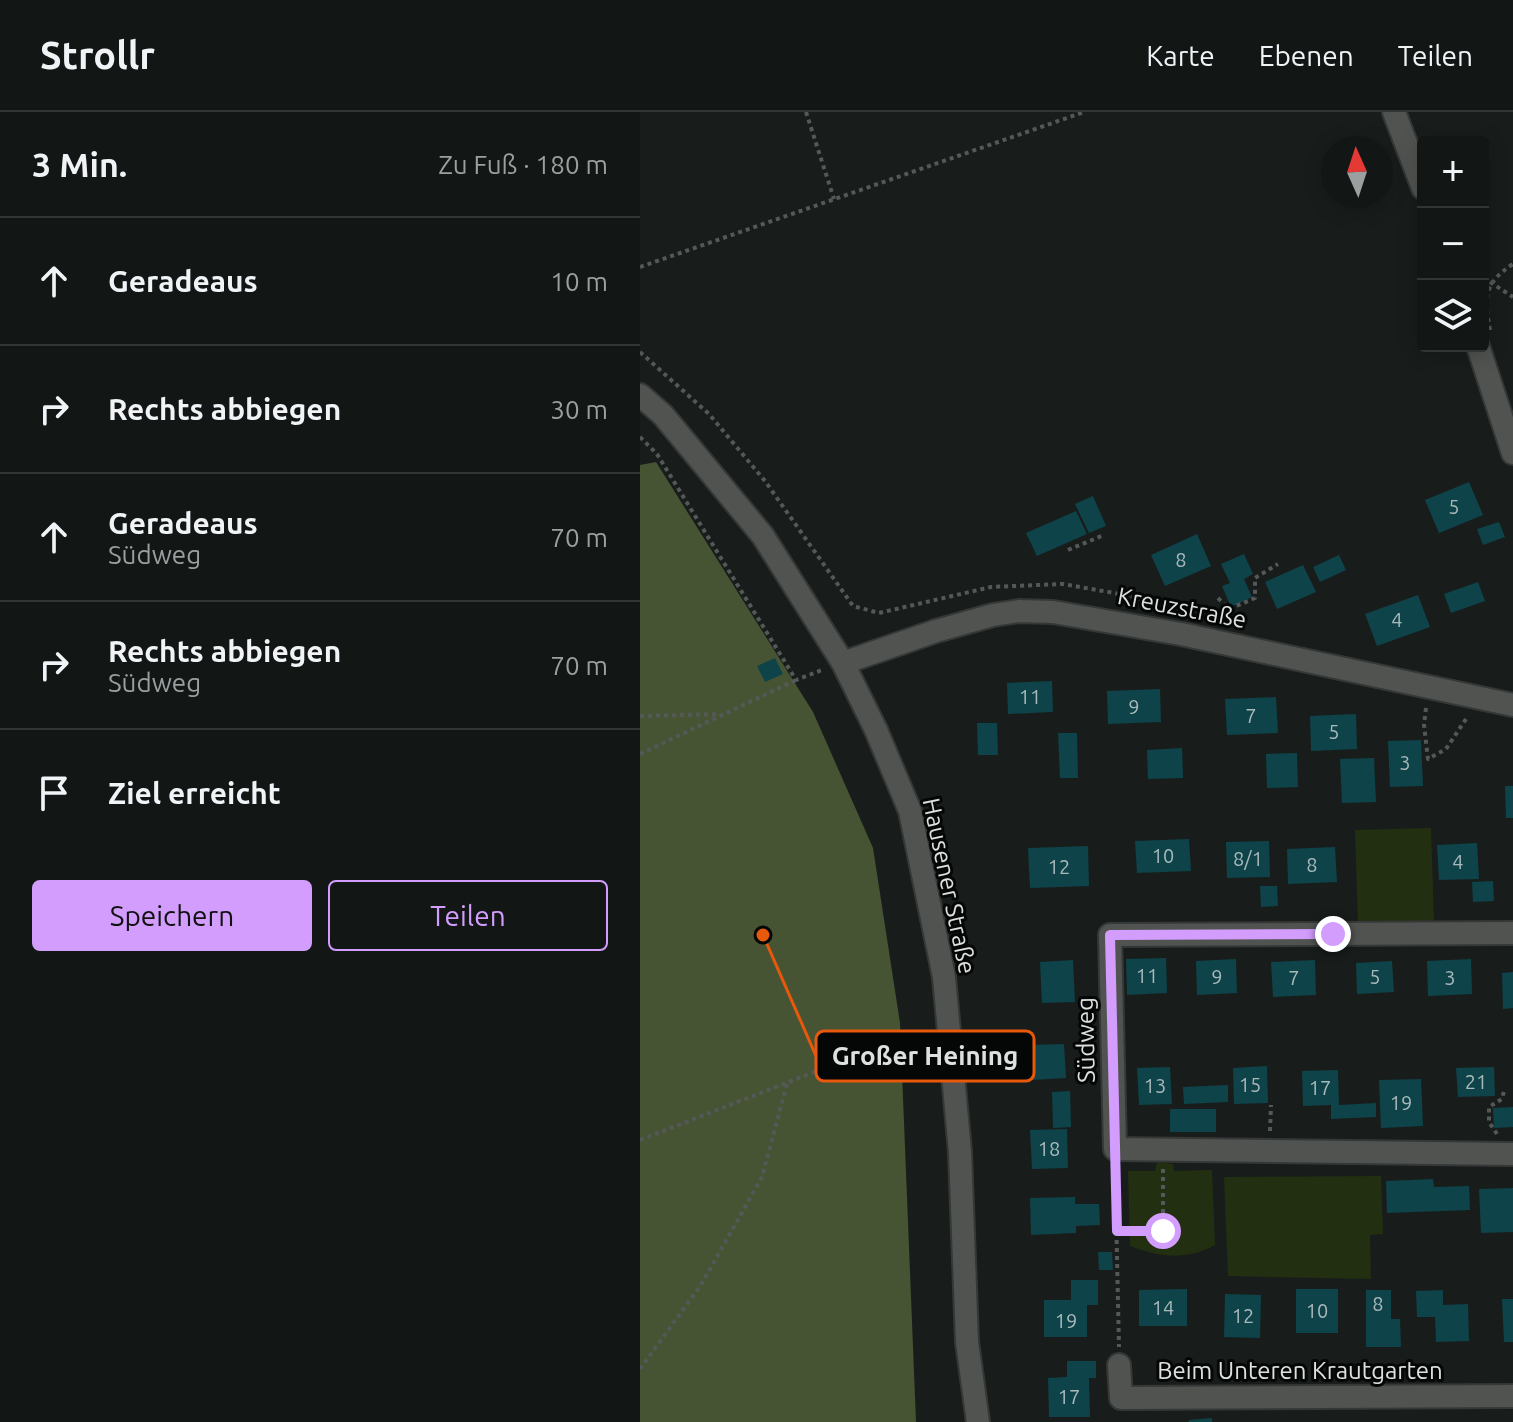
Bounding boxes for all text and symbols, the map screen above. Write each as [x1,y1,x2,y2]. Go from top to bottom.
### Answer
text: Strollr [40,34,155,76]
text: Karte [1146,40,1215,71]
text: Ebenen [1259,40,1354,71]
text: Teilen [1398,40,1473,71]
north arrow [1321,136,1393,208]
map controls [1417,136,1489,352]
button: + [1417,136,1489,208]
text: 3 Min. [32,145,127,183]
text: Zu Fuß · 180 m [438,150,608,179]
button: − [1417,208,1489,280]
icon: ahead [32,259,76,303]
text: Geradeaus [108,264,258,298]
text: 10 m [550,267,608,296]
button: layers [1417,280,1489,352]
icon: right [32,387,76,431]
text: Rechts abbiegen [108,392,341,426]
text: 30 m [550,395,608,424]
house number: 5 [1448,495,1460,518]
text: Geradeaus [108,506,258,540]
icon: ahead [32,515,76,559]
text: 70 m [550,523,608,552]
text: Südweg [108,540,201,569]
house number: 8 [1175,548,1187,571]
street label: Kreuzstraße [1115,582,1249,633]
house number: 4 [1391,608,1403,631]
text: Rechts abbiegen [108,634,341,668]
icon: right [32,643,76,687]
text: 70 m [550,651,608,680]
text: Südweg [108,668,201,697]
house number: 11 [1019,685,1041,708]
house number: 9 [1128,695,1140,718]
house number: 7 [1245,704,1257,727]
house number: 5 [1328,720,1340,743]
house number: 3 [1399,751,1411,774]
icon: arrive [32,771,76,815]
text: Ziel erreicht [108,776,281,810]
street label: Hausener Straße [918,795,981,976]
house number: 10 [1152,844,1174,867]
house number: 8/1 [1233,847,1263,870]
house number: 4 [1452,850,1464,873]
house number: 8 [1306,853,1318,876]
house number: 12 [1048,855,1070,878]
button: Speichern [32,880,312,951]
button: Teilen [328,880,608,951]
route end [1315,916,1351,952]
house number: 11 [1136,964,1158,987]
house number: 9 [1211,965,1223,988]
house number: 5 [1369,965,1381,988]
house number: 7 [1288,966,1300,989]
house number: 3 [1444,966,1456,989]
street label: Südweg [1071,997,1100,1083]
callout: Großer Heining [816,1031,1034,1081]
text: Großer Heining [832,1041,1018,1070]
house number: 21 [1465,1070,1487,1093]
house number: 15 [1239,1073,1261,1096]
house number: 13 [1144,1074,1166,1097]
house number: 17 [1309,1076,1331,1099]
house number: 19 [1390,1091,1412,1114]
house number: 18 [1038,1137,1060,1160]
route start [1145,1213,1181,1249]
house number: 8 [1372,1292,1384,1315]
house number: 14 [1152,1296,1174,1319]
house number: 10 [1306,1299,1328,1322]
house number: 12 [1232,1304,1254,1327]
house number: 19 [1055,1309,1077,1332]
street label: Beim Unteren Krautgarten [1157,1357,1443,1384]
house number: 17 [1058,1385,1080,1408]

